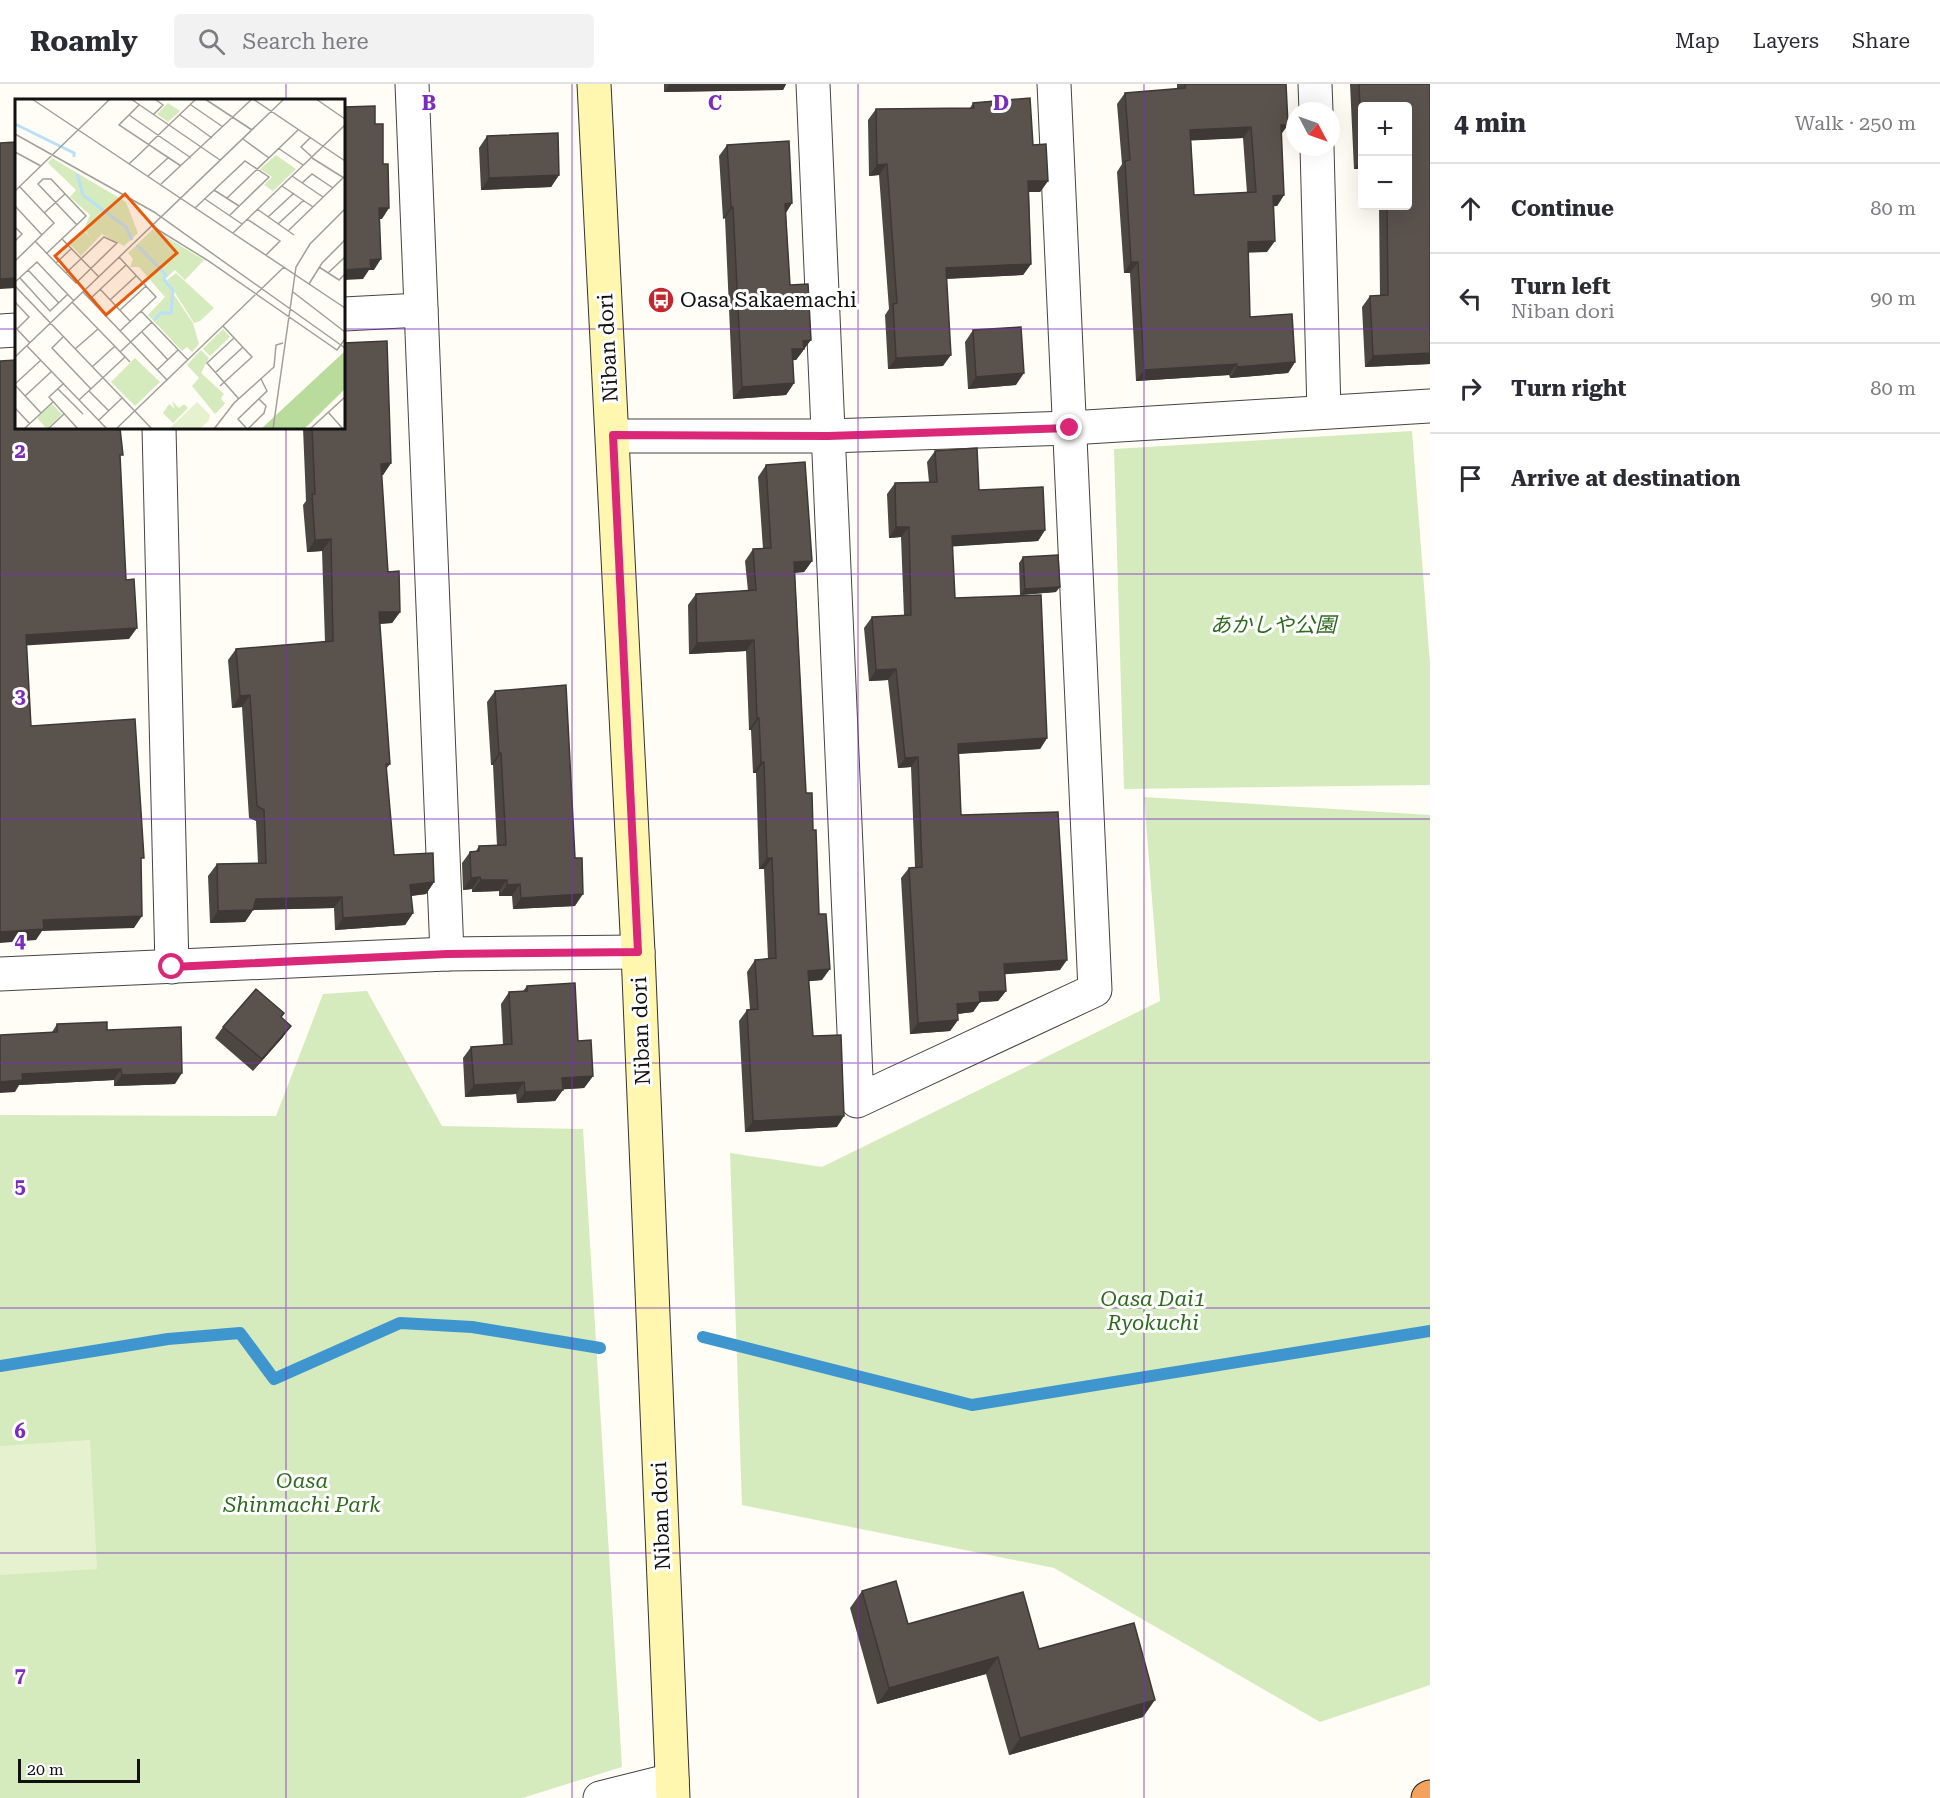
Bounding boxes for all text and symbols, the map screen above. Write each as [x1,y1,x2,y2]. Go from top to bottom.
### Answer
search box [174,14,594,68]
text: Roamly [30,25,138,58]
icon: search [195,25,228,58]
text: Search here [243,29,369,54]
text: Map [1675,29,1720,53]
text: Layers [1753,29,1819,53]
text: Share [1852,29,1910,53]
text: B [422,91,436,115]
text: C [708,91,722,115]
text: D [993,91,1009,115]
inset map [15,99,345,429]
north arrow [1286,102,1340,156]
map controls [1358,102,1412,210]
button: + [1358,102,1412,156]
text: 4 min [1454,108,1526,138]
text: Walk · 250 m [1795,111,1916,135]
button: − [1358,156,1412,210]
icon: ahead [1454,192,1487,225]
text: Continue [1511,196,1614,221]
text: 80 m [1870,196,1916,220]
text: Turn left [1511,274,1611,299]
icon: left [1454,282,1487,315]
bus stop icon: Oasa Sakaemachi [646,285,676,315]
text: 90 m [1870,286,1916,310]
place label: Oasa Sakaemachi [680,288,857,312]
street label: Niban dori [593,293,623,403]
text: Niban dori [1511,299,1615,323]
icon: right [1454,372,1487,405]
text: Turn right [1511,376,1626,401]
text: 80 m [1870,376,1916,400]
route end [1056,414,1082,440]
text: 2 [14,439,26,463]
icon: arrive [1454,462,1487,495]
text: Arrive at destination [1511,466,1740,491]
park label: あかしや公園 [1210,613,1339,637]
text: 3 [14,684,26,708]
text: 4 [14,929,26,953]
route start [158,953,184,979]
street label: Niban dori [627,976,655,1086]
text: 5 [14,1174,26,1198]
park label: Oasa Dai1 Ryokuchi [1101,1287,1205,1335]
text: 6 [14,1419,26,1443]
street label: Niban dori [647,1461,675,1571]
park label: Oasa Shinmachi Park [222,1469,381,1517]
text: 7 [14,1663,26,1687]
scale bar [18,1756,140,1784]
text: 20 m [27,1760,64,1779]

